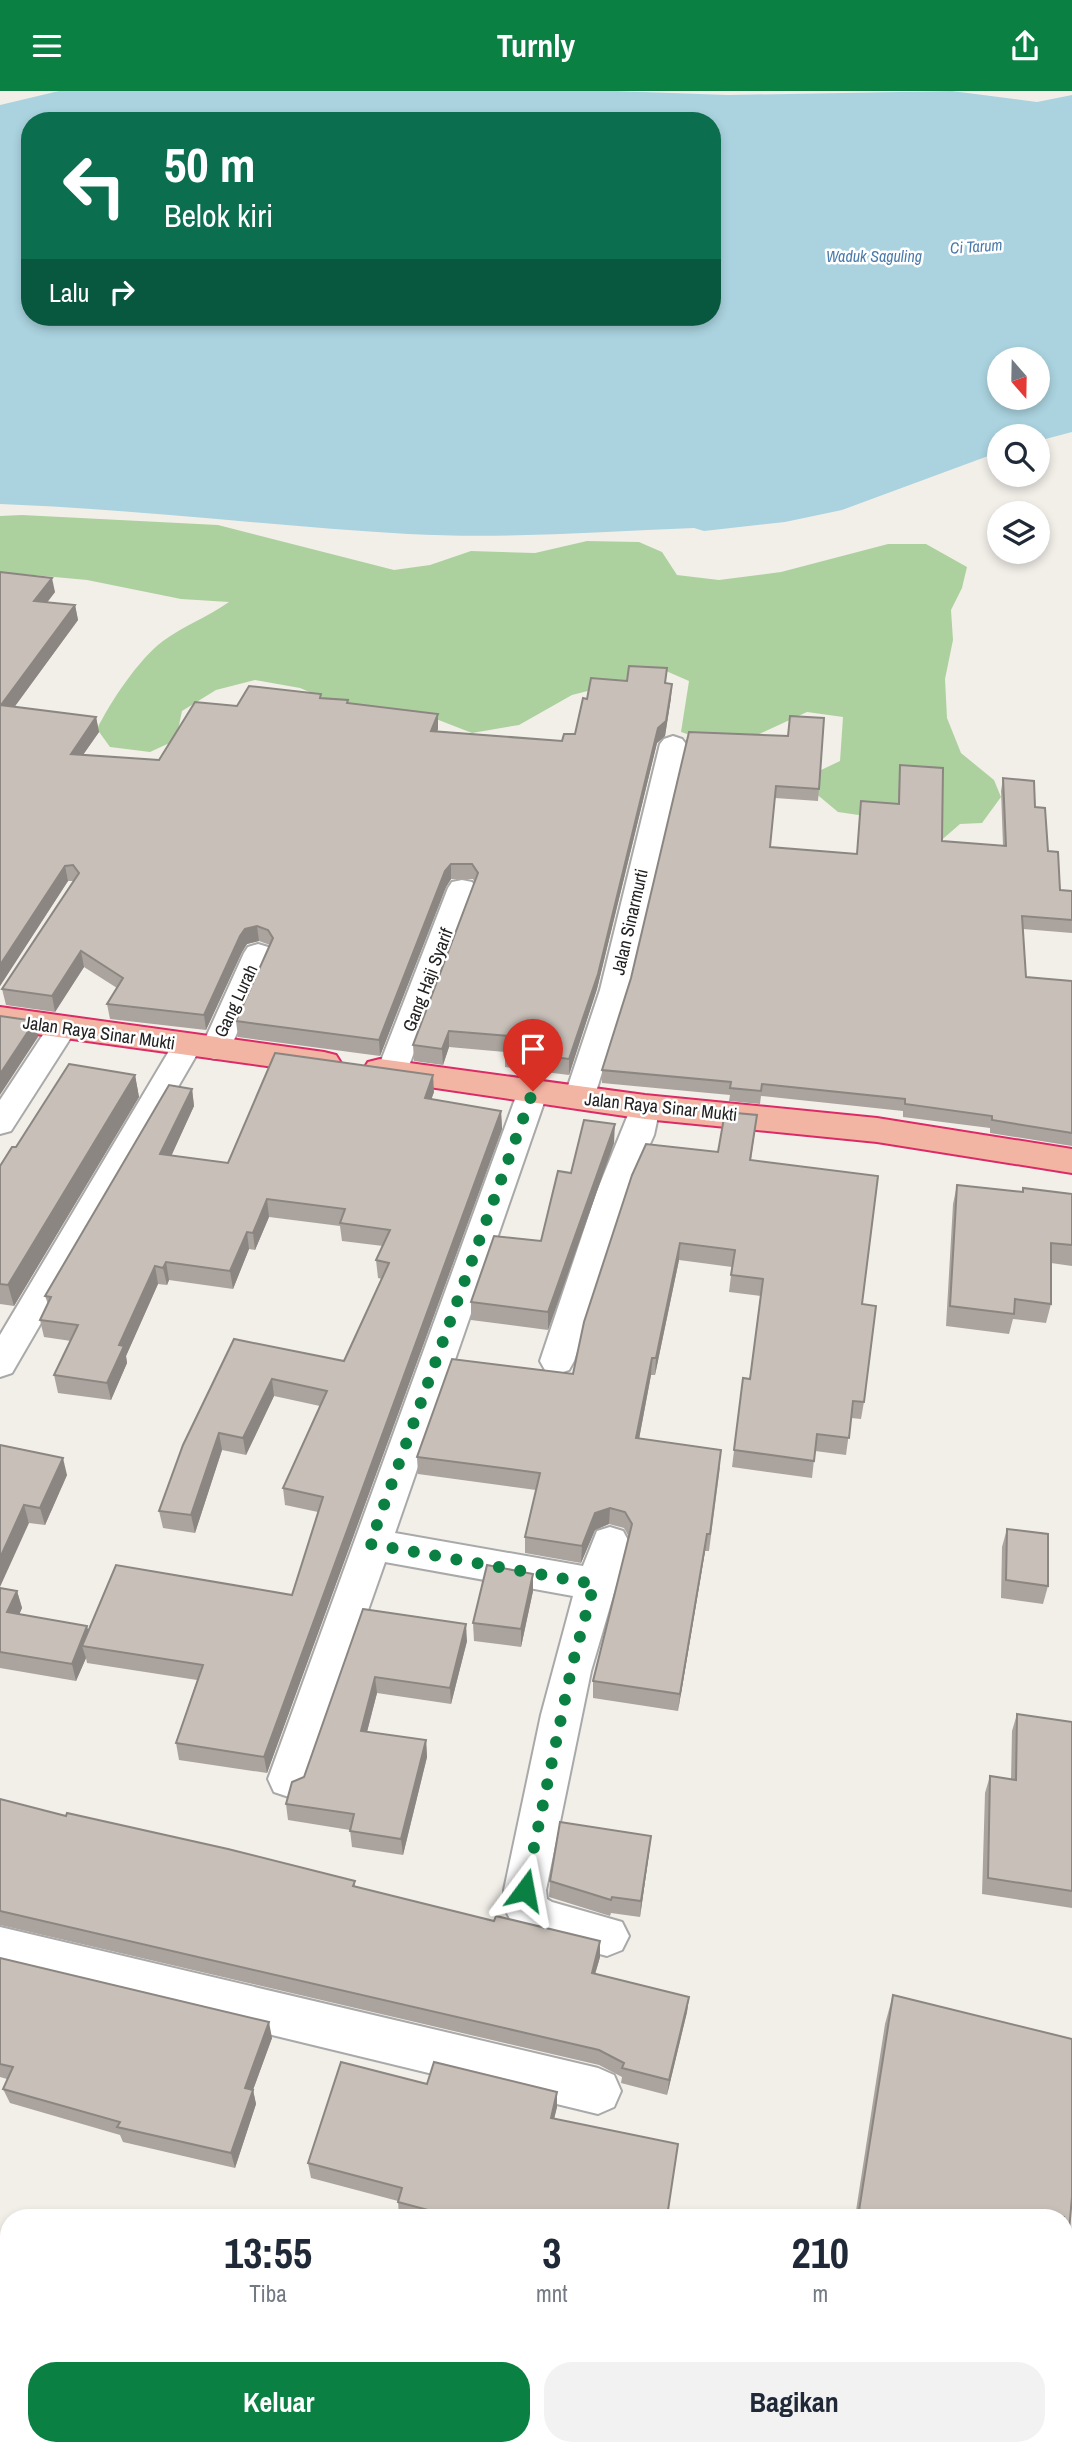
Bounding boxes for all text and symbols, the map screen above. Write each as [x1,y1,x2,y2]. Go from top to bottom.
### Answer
text: Turnly [497,24,575,67]
icon: menu [28,27,66,65]
icon: share [1006,27,1044,65]
text: 50 m [164,131,256,197]
icon: left [49,140,140,231]
text: Belok kiri [164,194,273,237]
water label: Ci Tarum [949,233,1003,259]
water label: Waduk Saguling [826,245,922,267]
icon: right [103,273,141,311]
text: Lalu [49,275,89,310]
north arrow [987,347,1050,409]
map controls [987,347,1050,564]
button: search [987,424,1050,487]
button: layers [987,501,1050,564]
street label: Jalan Sinarmurti [605,866,654,977]
street label: Gang Haji Syarif [396,924,459,1035]
street label: Gang Lurah [208,960,263,1041]
street label: Jalan Raya Sinar Mukti [21,1009,177,1056]
pin [503,1019,563,1091]
icon: arrive [514,1030,552,1068]
street label: Jalan Raya Sinar Mukti [583,1086,739,1127]
position arrow [488,1853,562,1927]
text: 13:55 [224,2225,312,2281]
text: 3 [542,2225,561,2281]
text: 210 [792,2225,849,2281]
text: Tiba [249,2278,287,2309]
text: mnt [536,2278,568,2309]
text: m [812,2278,828,2309]
button: Keluar [28,2362,530,2442]
button: Bagikan [544,2362,1045,2442]

